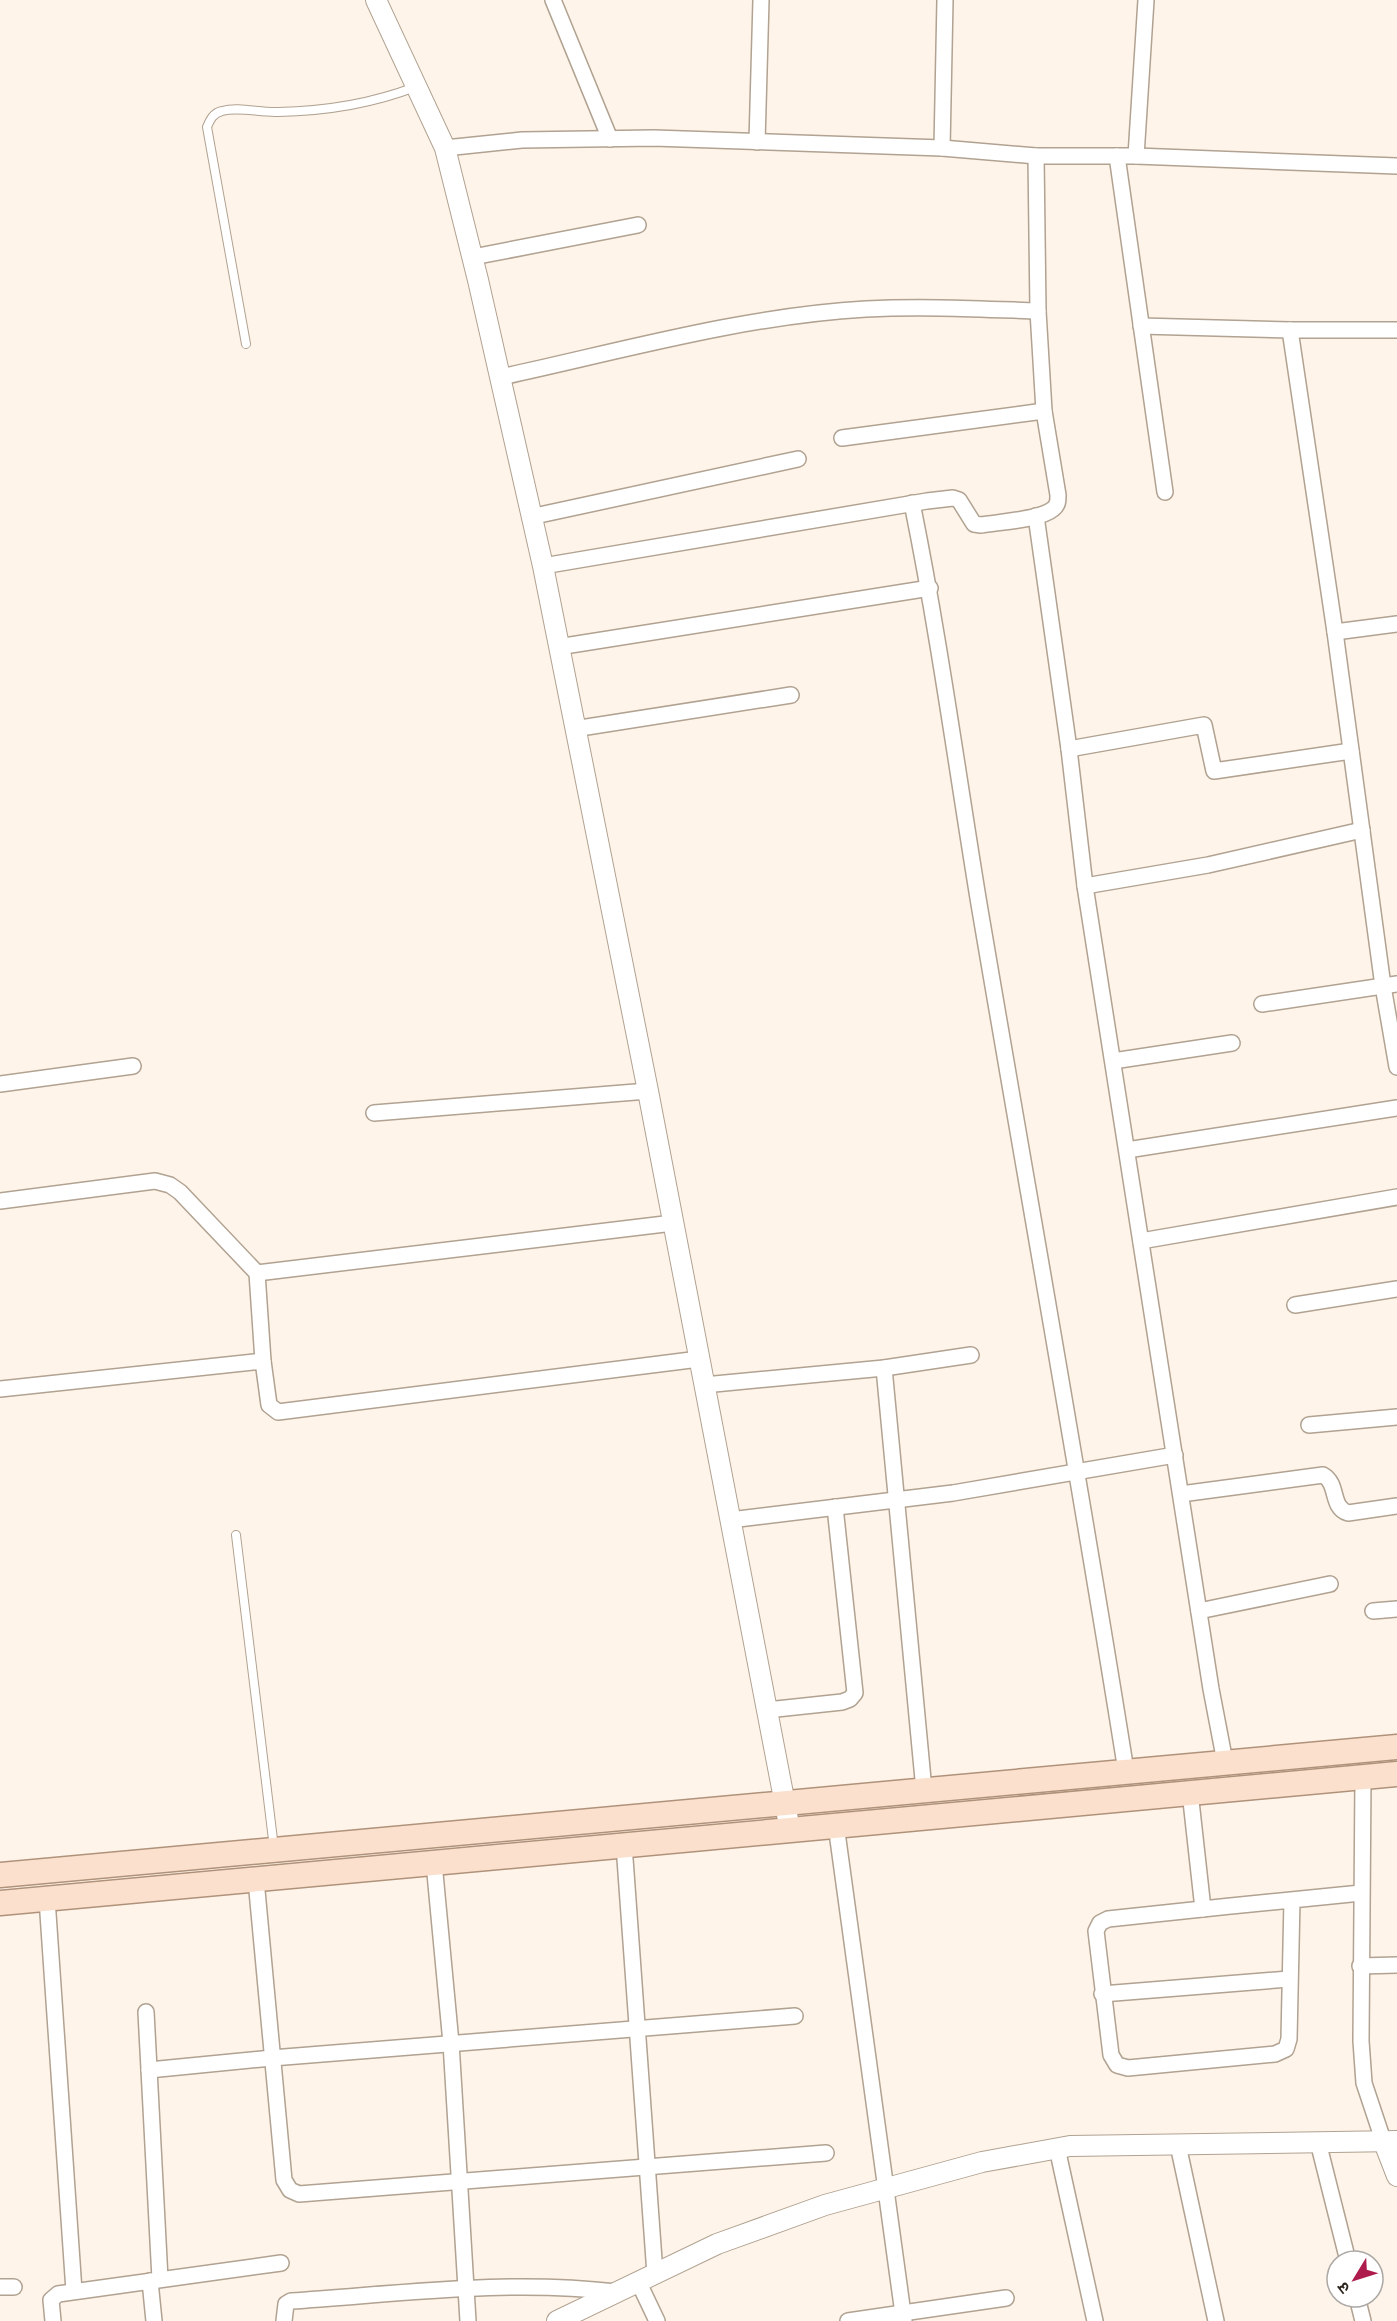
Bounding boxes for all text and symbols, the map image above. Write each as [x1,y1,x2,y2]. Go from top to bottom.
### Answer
north arrow [1325,2249,1385,2309]
text: उ [1332,2278,1354,2298]

